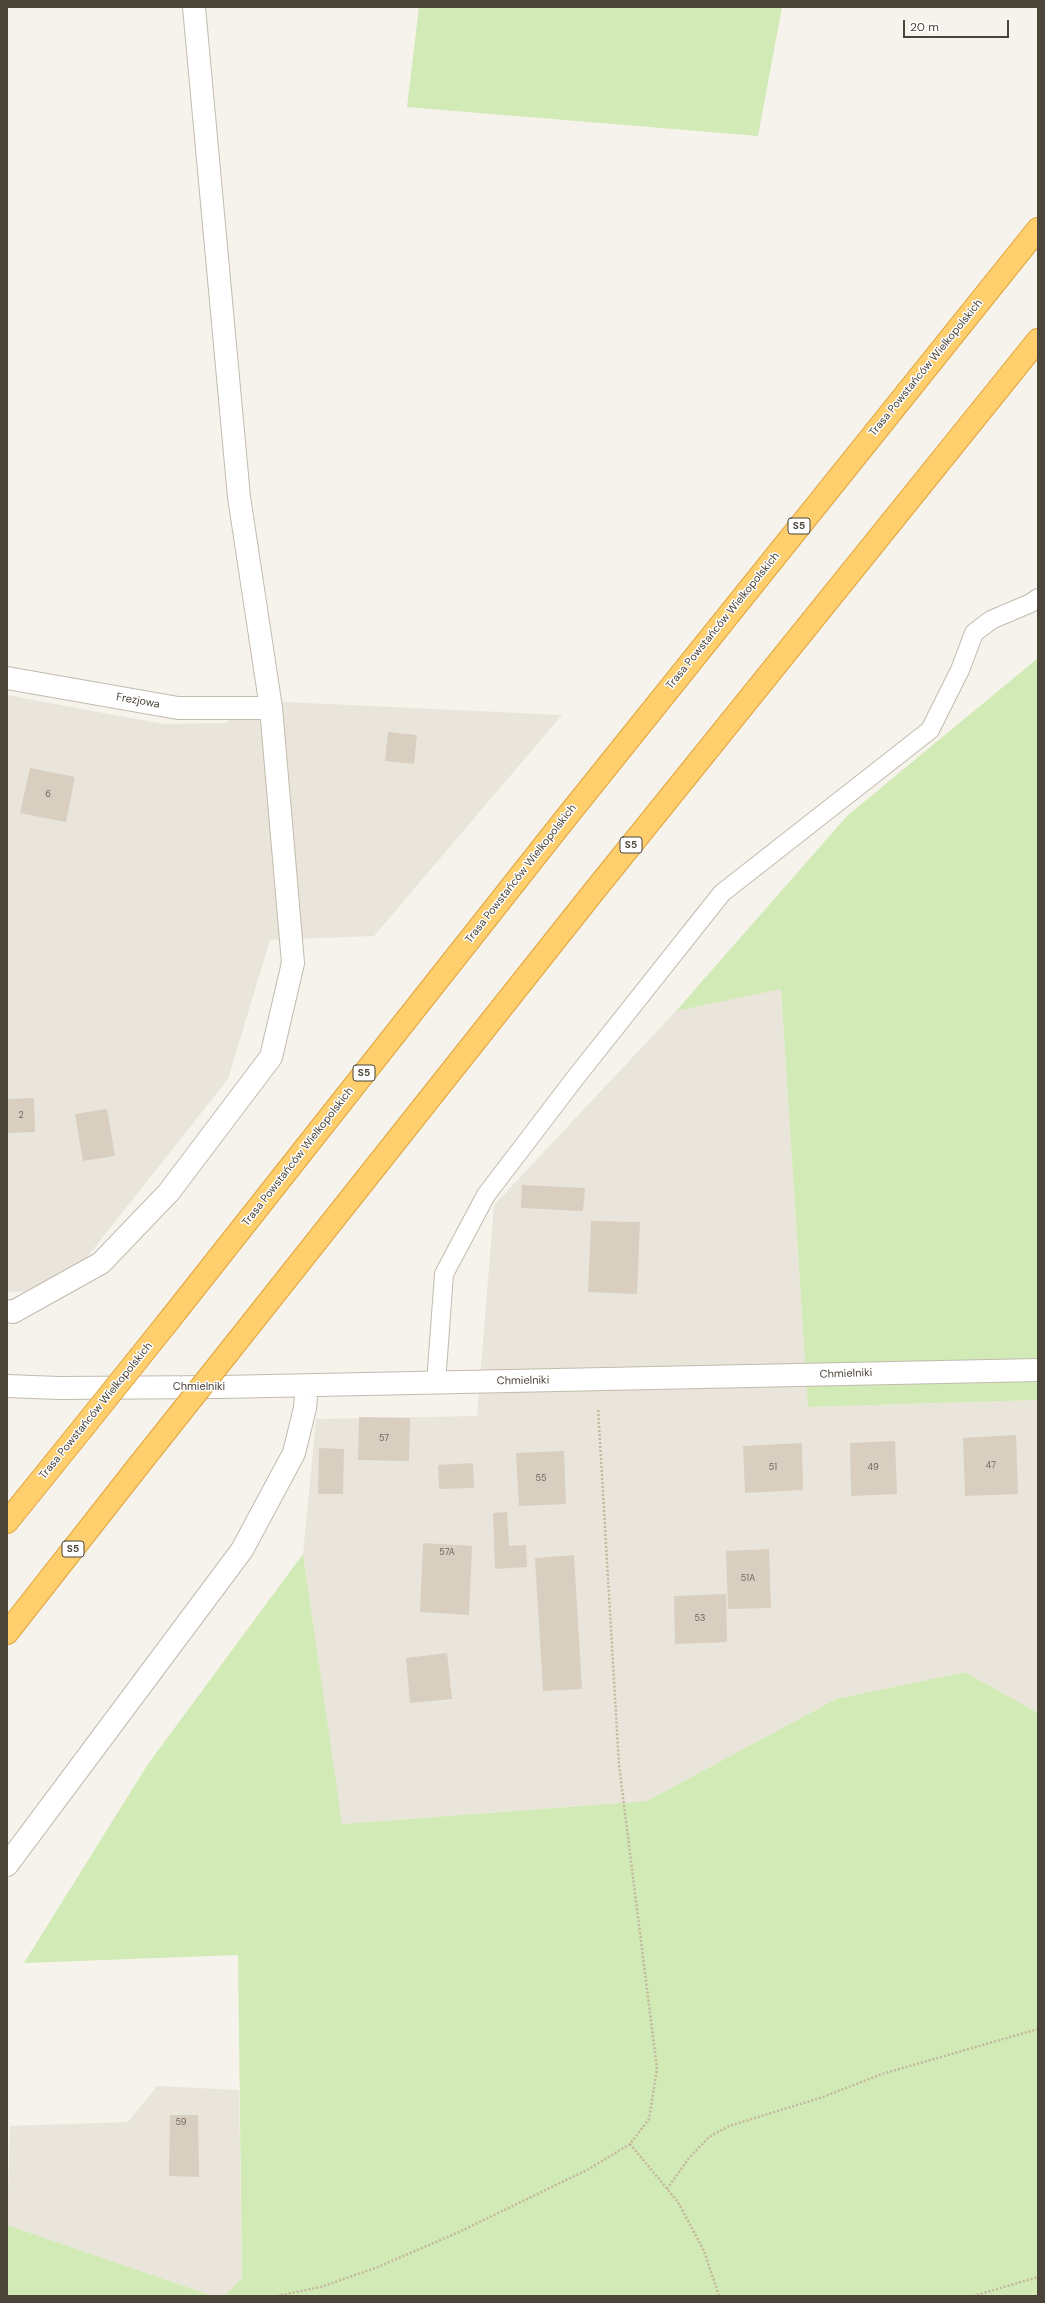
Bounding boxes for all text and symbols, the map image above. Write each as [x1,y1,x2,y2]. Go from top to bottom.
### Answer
scale bar [905,12,1011,38]
text: 20 m [910,19,939,35]
street label: Trasa Powstańców Wielkopolskich [867,297,985,439]
road number: S5 [788,518,810,534]
street label: Trasa Powstańców Wielkopolskich [664,550,782,692]
street label: Frezjowa [115,691,161,711]
house number: 6 [45,790,51,800]
street label: Trasa Powstańców Wielkopolskich [463,802,579,946]
road number: S5 [620,837,642,853]
road number: S5 [353,1065,375,1081]
street label: Trasa Powstańców Wielkopolskich [240,1085,356,1229]
house number: 2 [18,1111,24,1121]
street label: Trasa Powstańców Wielkopolskich [37,1340,155,1482]
street label: Chmielniki [820,1366,872,1382]
street label: Chmielniki [497,1374,549,1388]
street label: Chmielniki [173,1380,225,1394]
house number: 57 [379,1434,389,1444]
house number: 47 [986,1461,996,1471]
house number: 51 [769,1463,777,1473]
house number: 49 [867,1463,879,1473]
house number: 55 [536,1474,546,1484]
road number: S5 [62,1541,84,1557]
house number: 57A [439,1548,455,1558]
house number: 51A [741,1574,755,1584]
house number: 53 [695,1614,705,1624]
house number: 59 [176,2118,186,2128]

